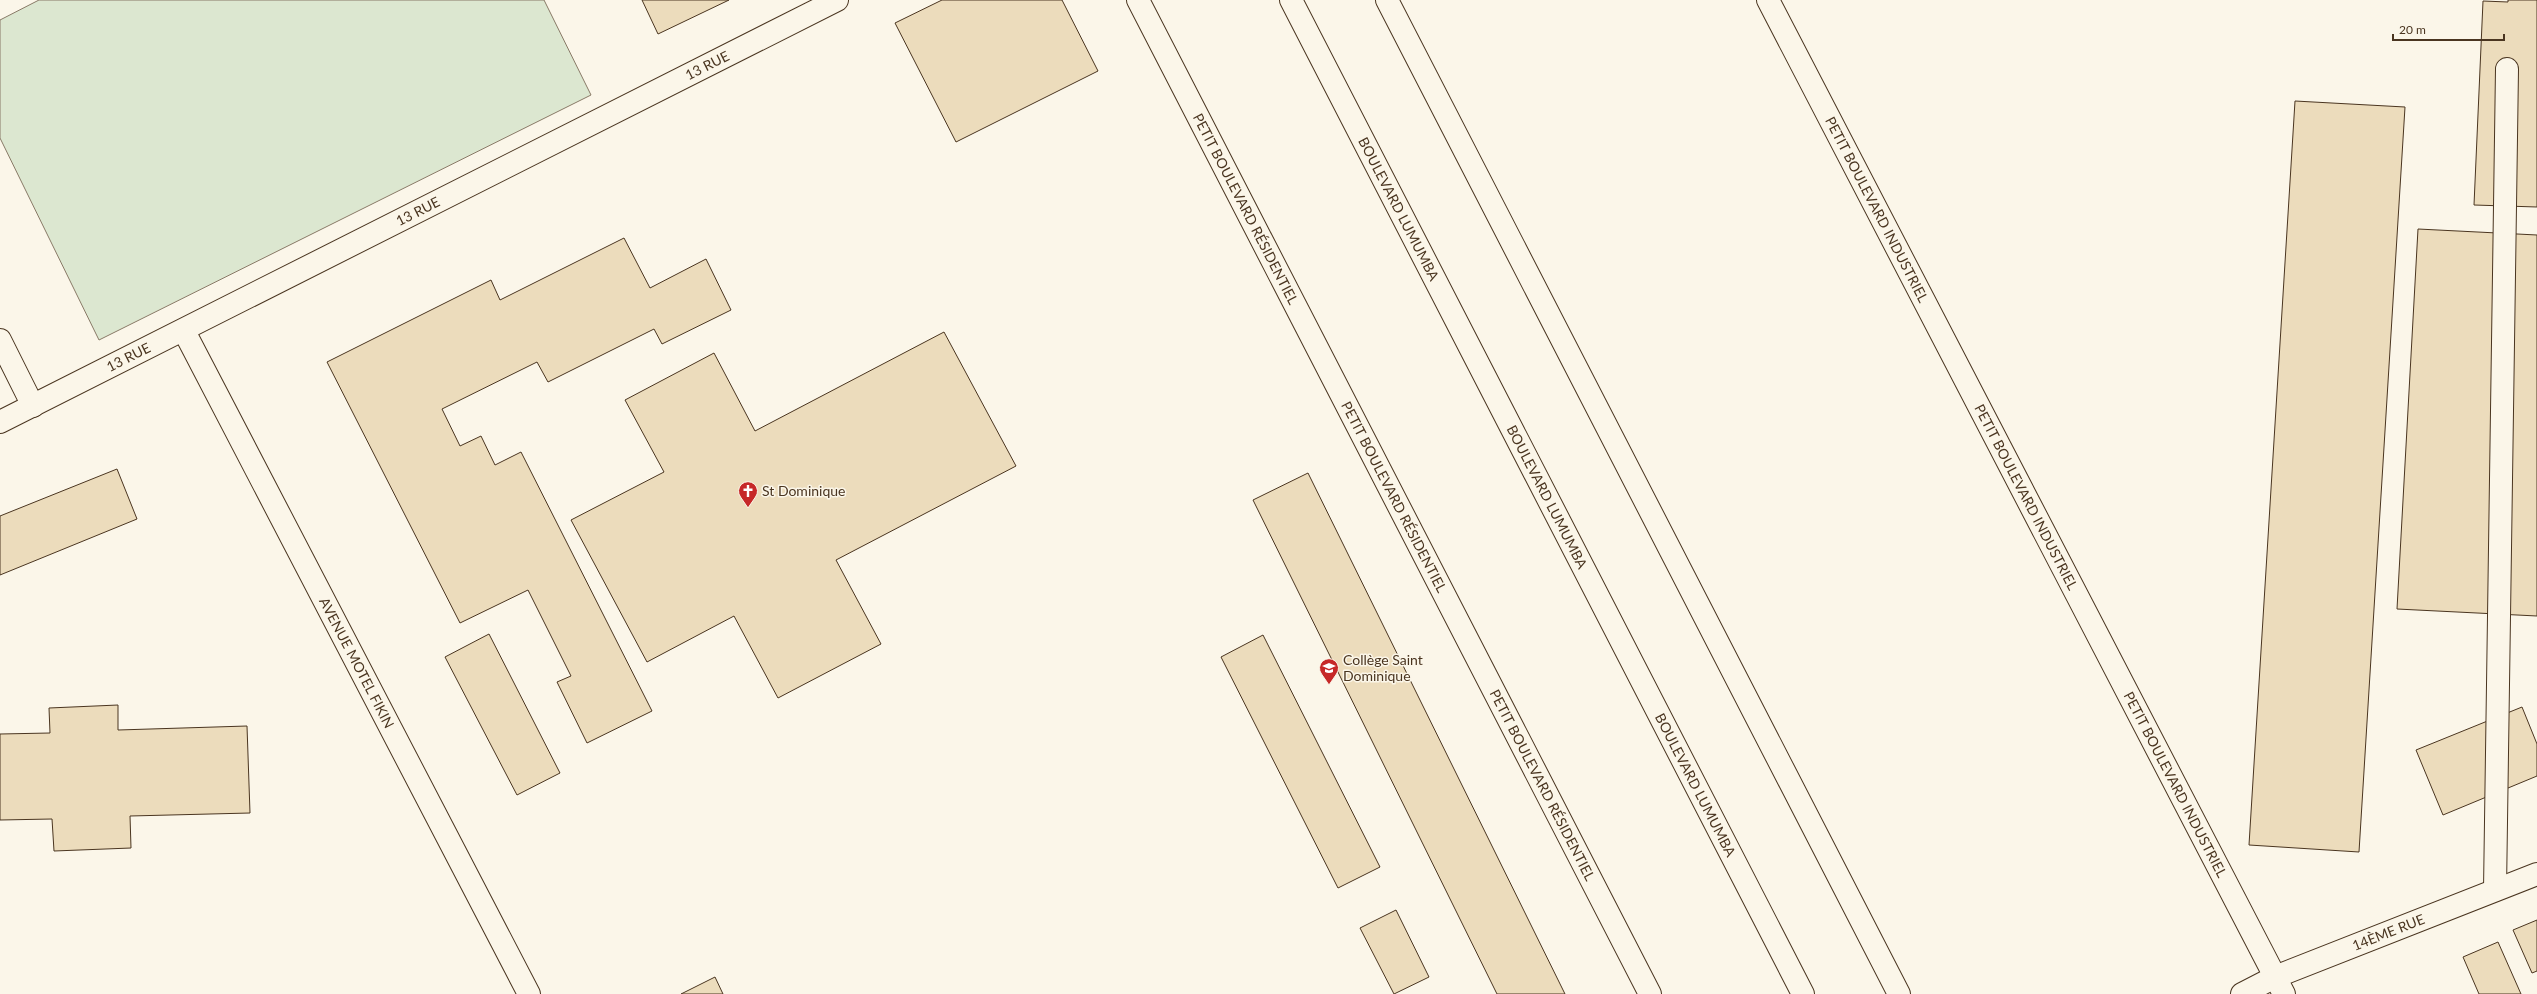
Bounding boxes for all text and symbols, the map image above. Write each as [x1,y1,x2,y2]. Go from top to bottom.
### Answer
scale bar [2393,16,2504,42]
text: 20 m [2399,22,2426,37]
street label: 13 RUE [682,47,732,83]
street label: PETIT BOULEVARD RÉSIDENTIEL [1190,110,1302,307]
street label: PETIT BOULEVARD INDUSTRIEL [1822,114,1932,305]
street label: BOULEVARD LUMUMBA [1355,134,1443,284]
street label: 13 RUE [393,193,442,229]
street label: 13 RUE [104,339,153,375]
street label: PETIT BOULEVARD RÉSIDENTIEL [1338,398,1451,595]
street label: PETIT BOULEVARD INDUSTRIEL [1971,401,2082,592]
street label: BOULEVARD LUMUMBA [1503,422,1592,572]
church icon: St Dominique [737,480,759,508]
place label: St Dominique [762,482,845,499]
street label: AVENUE MOTEL FIKIN [316,594,398,731]
place label: Collège Saint Dominique [1343,651,1423,684]
school or university icon: Collège Saint Dominique [1318,657,1340,685]
street label: PETIT BOULEVARD RÉSIDENTIEL [1487,686,1599,883]
street label: PETIT BOULEVARD INDUSTRIEL [2121,689,2231,880]
street label: BOULEVARD LUMUMBA [1652,710,1740,860]
street label: 14ÈME RUE [2350,910,2427,954]

